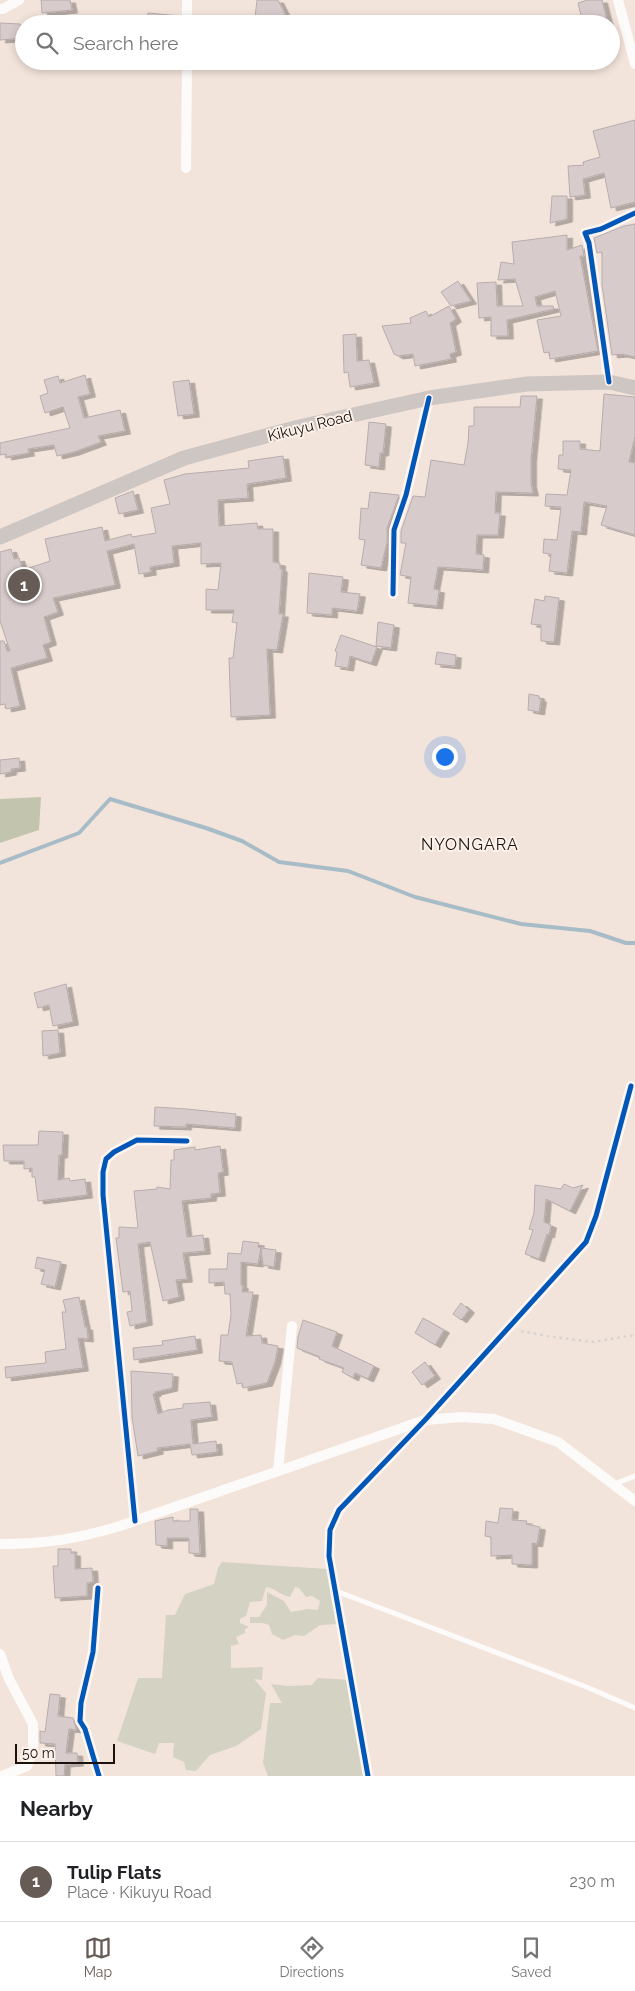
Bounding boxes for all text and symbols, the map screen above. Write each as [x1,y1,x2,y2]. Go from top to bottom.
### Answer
search box [15,15,620,70]
icon: search [33,29,61,57]
text: Search here [73,32,179,54]
street label: Kikuyu Road [266,407,354,445]
pin: 1 [8,566,40,604]
your location [432,744,458,770]
district label: NYONGARA [421,835,519,854]
scale bar [15,1741,115,1764]
text: 50 m [22,1745,55,1761]
text: Nearby [20,1796,93,1821]
text: Tulip Flats [67,1861,161,1883]
text: 1 [32,1872,40,1891]
text: 230 m [570,1872,615,1891]
text: Place · Kikuyu Road [67,1883,212,1902]
tab: Map [84,1934,112,1980]
tab: Directions [279,1934,344,1980]
tab: Saved [511,1934,551,1980]

